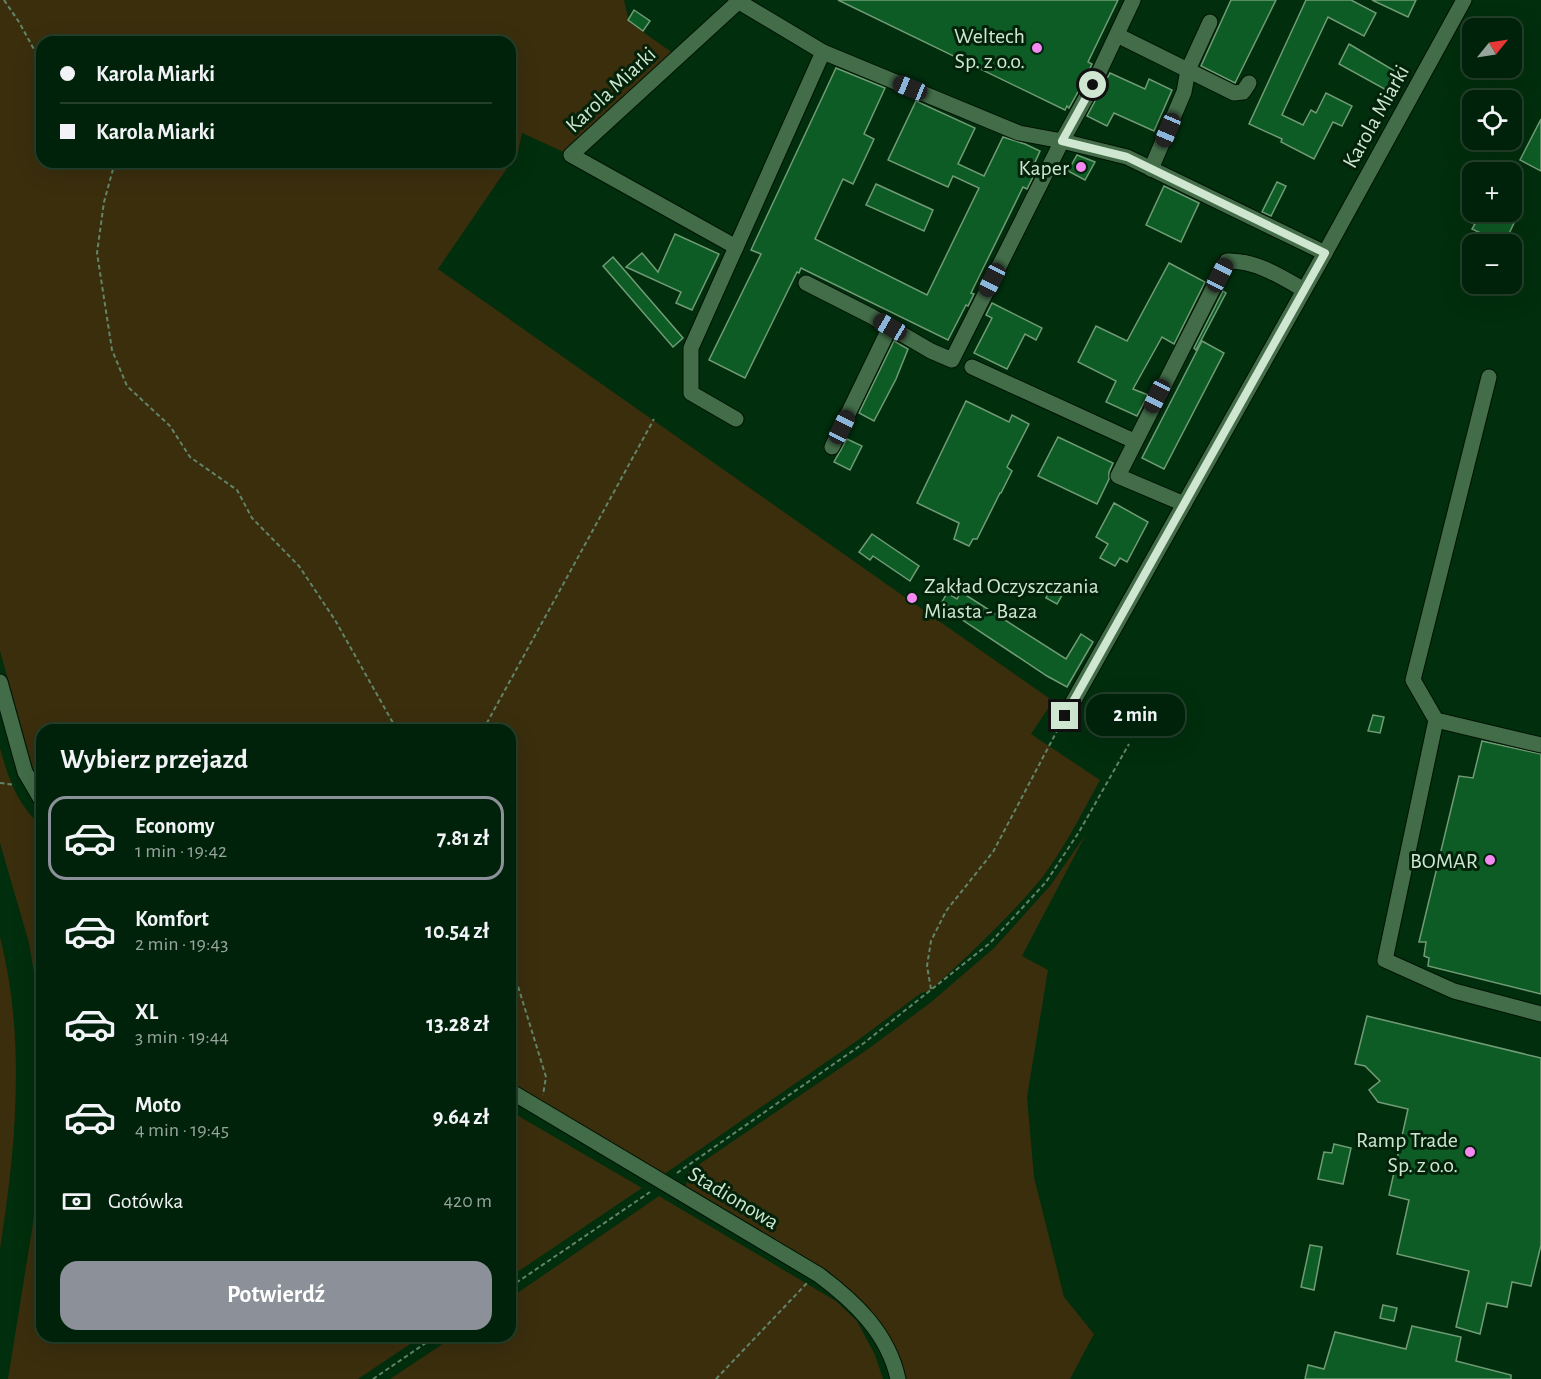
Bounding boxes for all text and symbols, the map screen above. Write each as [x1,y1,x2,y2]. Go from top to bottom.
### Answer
north arrow [1462,18,1522,78]
map controls [1462,18,1522,294]
place label: Weltech Sp. z o.o. [954,25,1025,72]
marker: Weltech Sp. z o.o. [1030,41,1044,55]
street label: Karola Miarki [561,43,660,137]
street label: Karola Miarki [1339,61,1413,172]
text: Karola Miarki [96,63,215,85]
route start [1079,71,1106,98]
car [890,73,930,103]
button: locate [1462,90,1522,150]
car [1153,110,1183,150]
text: Karola Miarki [96,121,215,143]
place label: Kaper [1019,157,1069,179]
marker: Kaper [1074,160,1088,174]
button: + [1462,162,1522,222]
button: − [1462,234,1522,294]
car [1204,255,1236,295]
car [976,260,1008,300]
car [870,310,910,344]
car [1141,376,1173,416]
car [826,407,858,447]
place label: Zakład Oczyszczania Miasta - Baza [924,575,1099,622]
marker: Zakład Oczyszczania Miasta - Baza [905,591,919,605]
callout: 2 min [1086,695,1185,737]
route end [1051,702,1078,729]
text: 2 min [1113,705,1158,725]
text: Wybierz przejazd [60,746,248,773]
icon: car [63,811,117,865]
text: Economy [135,815,215,837]
text: 7.81 zł [437,827,489,849]
text: 1 min · 19:42 [135,841,227,861]
place label: BOMAR [1410,850,1478,872]
marker: BOMAR [1483,853,1497,867]
icon: car [63,904,117,958]
text: Komfort [135,908,209,930]
text: 10.54 zł [425,920,489,942]
text: 2 min · 19:43 [135,934,228,954]
icon: car [63,997,117,1051]
text: XL [135,1001,158,1023]
text: 13.28 zł [426,1013,489,1035]
text: 3 min · 19:44 [135,1027,229,1047]
icon: car [63,1090,117,1144]
text: Moto [135,1094,181,1116]
text: 9.64 zł [433,1106,489,1128]
text: 4 min · 19:45 [135,1120,229,1140]
place label: Ramp Trade Sp. z o.o. [1356,1129,1458,1176]
marker: Ramp Trade Sp. z o.o. [1463,1145,1477,1159]
street label: Stadionowa [684,1162,783,1233]
icon: cash [60,1185,93,1218]
text: Gotówka [108,1190,183,1212]
text: 420 m [443,1191,492,1211]
button: Potwierdź [60,1261,492,1330]

